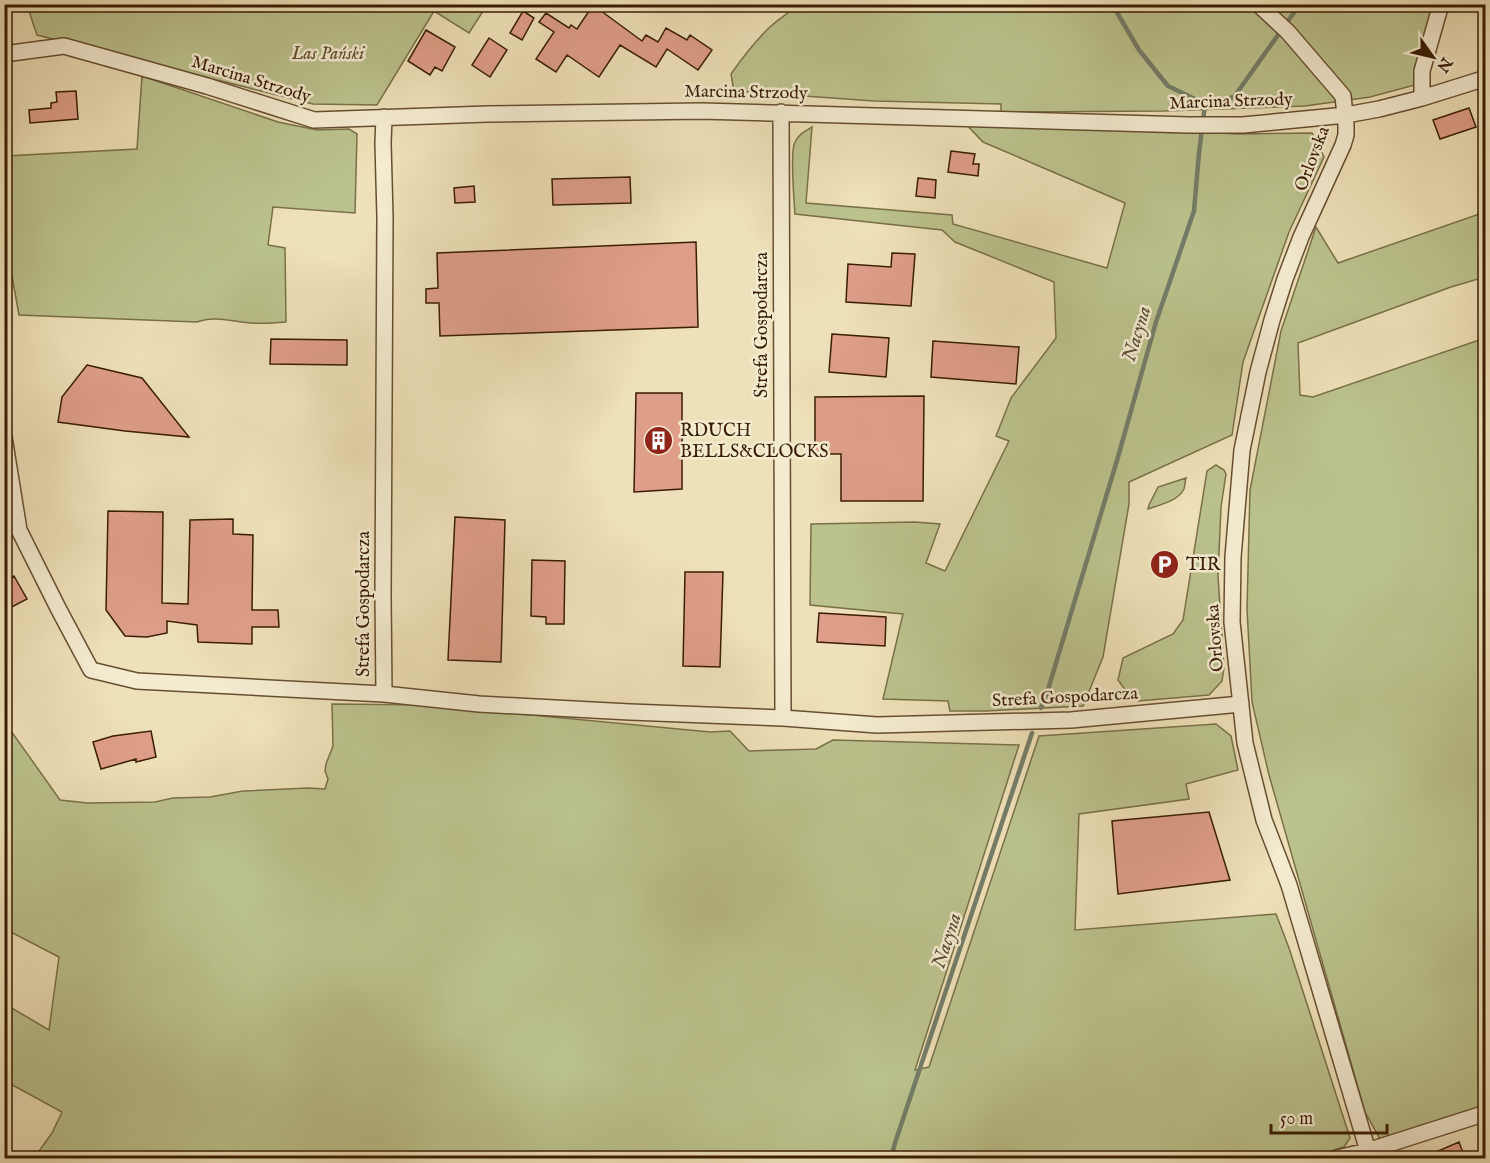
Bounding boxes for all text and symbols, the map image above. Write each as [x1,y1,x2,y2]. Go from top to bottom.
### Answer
north arrow [1403,27,1463,87]
park label: Las Pański [291,43,366,66]
street label: Marcina Strzody [189,51,314,109]
text: N [1432,52,1456,76]
street label: Marcina Strzody [684,80,808,106]
street label: Marcina Strzody [1169,88,1293,116]
street label: Orlovska [1290,123,1336,195]
street label: Strefa Gospodarcza [751,252,774,398]
water label: Nacyna [1117,303,1157,365]
place label: RDUCH BELLS&CLOCKS [680,420,828,464]
building icon: RDUCH BELLS&CLOCKS [643,425,675,457]
street label: Strefa Gospodarcza [353,531,376,677]
parking icon: TIR [1149,549,1181,581]
place label: TIR [1186,554,1222,577]
street label: Orlovska [1202,603,1230,673]
street label: Strefa Gospodarcza [991,683,1139,713]
water label: Nacyna [926,910,968,972]
scale bar [1271,1097,1386,1135]
text: 50 m [1280,1108,1313,1131]

